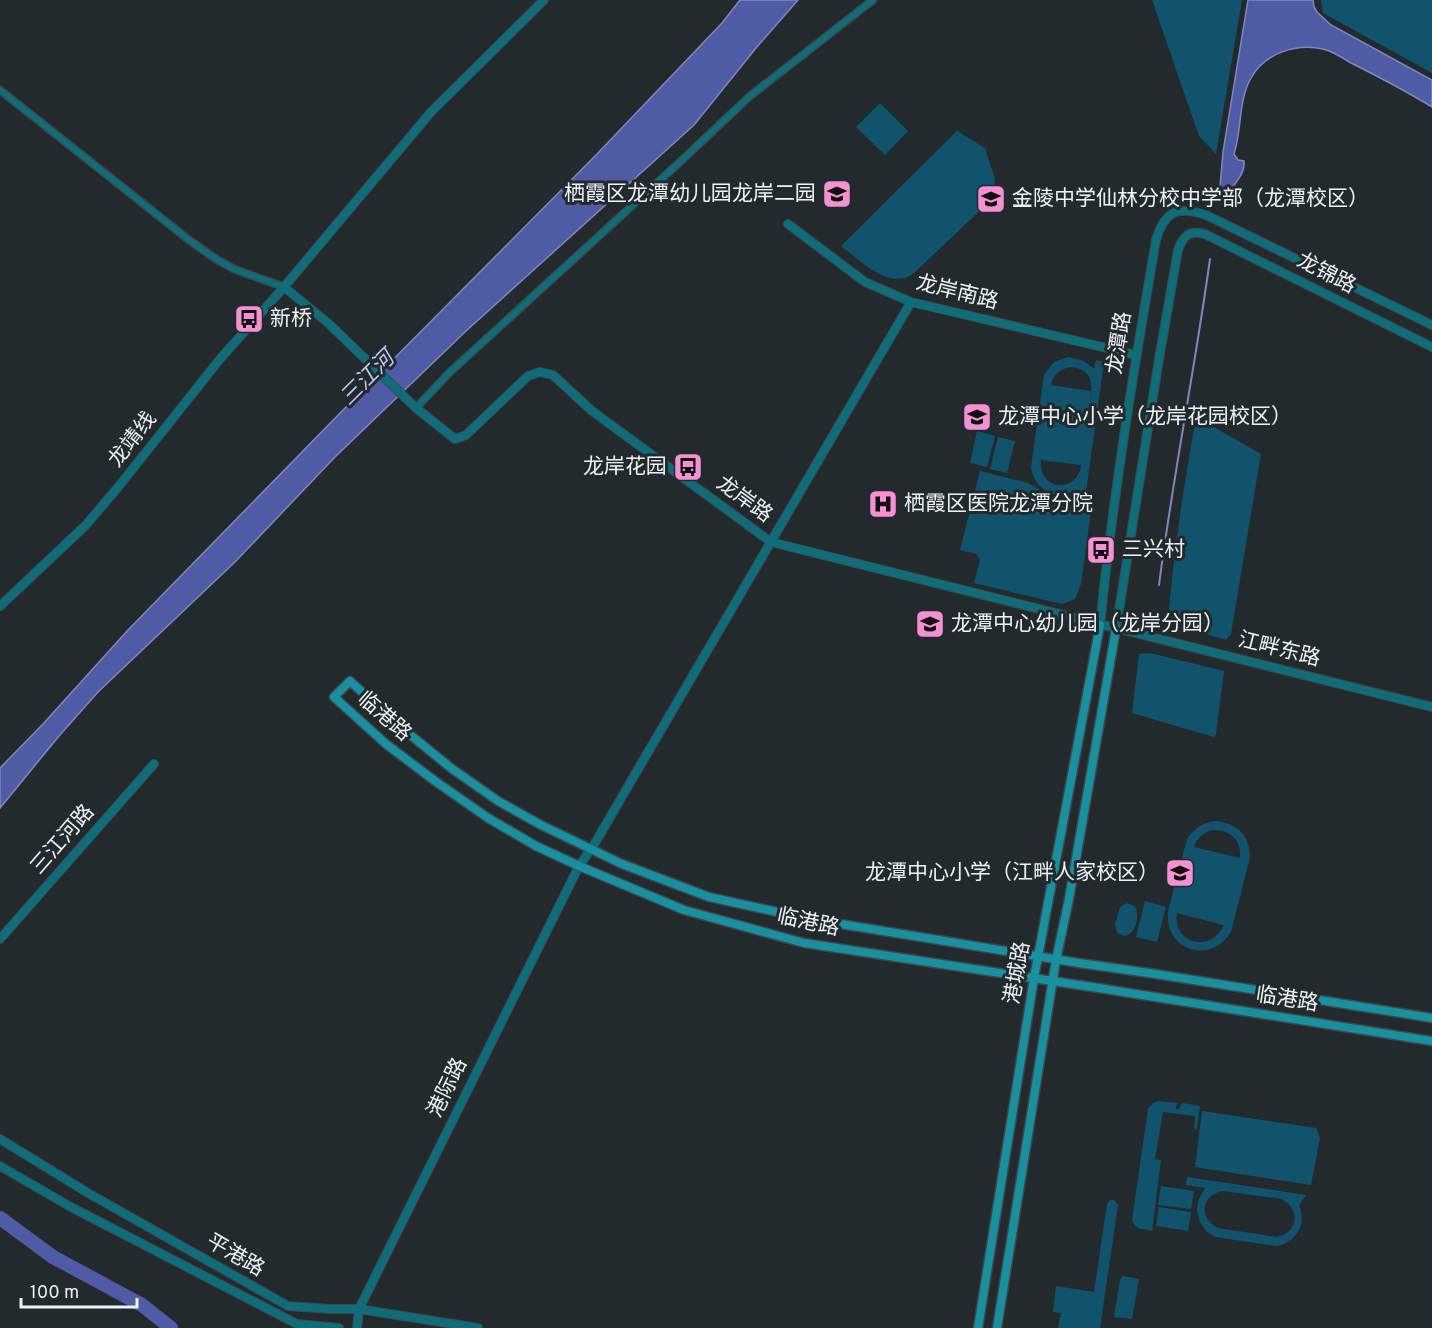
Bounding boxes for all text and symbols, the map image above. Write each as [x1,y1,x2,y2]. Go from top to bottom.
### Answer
school or university icon: 栖霞区龙潭幼儿园龙岸二园 [821,178,853,210]
place label: 栖霞区龙潭幼儿园龙岸二园 [564,181,816,208]
school or university icon: 金陵中学仙林分校中学部（龙潭校区） [975,183,1007,215]
place label: 金陵中学仙林分校中学部（龙潭校区） [1012,186,1369,213]
street label: 龙锦路 [1292,248,1360,300]
street label: 龙岸南路 [913,270,1001,316]
bus stop icon: 新桥 [233,303,265,335]
place label: 新桥 [270,306,312,333]
street label: 龙潭路 [1102,310,1138,376]
water label: 三江河 [335,343,404,412]
school or university icon: 龙潭中心小学（龙岸花园校区） [961,401,993,433]
place label: 龙潭中心小学（龙岸花园校区） [998,404,1292,431]
street label: 龙靖线 [103,407,163,473]
bus stop icon: 龙岸花园 [672,451,704,483]
place label: 龙岸花园 [583,454,667,481]
street label: 龙岸路 [711,471,777,529]
hospital icon: 栖霞区医院龙潭分院 [867,488,899,520]
place label: 栖霞区医院龙潭分院 [904,491,1093,518]
bus stop icon: 三兴村 [1085,534,1117,566]
place label: 三兴村 [1122,537,1185,564]
school or university icon: 龙潭中心幼儿园（龙岸分园） [914,608,946,640]
place label: 龙潭中心幼儿园（龙岸分园） [951,611,1224,638]
street label: 江畔东路 [1235,627,1323,673]
street label: 临港路 [351,686,417,748]
street label: 三江河路 [25,799,101,881]
school or university icon: 龙潭中心小学（江畔人家校区） [1164,857,1196,889]
place label: 龙潭中心小学（江畔人家校区） [865,860,1159,887]
street label: 临港路 [774,903,842,943]
street label: 港城路 [999,940,1037,1006]
street label: 临港路 [1254,982,1320,1018]
street label: 港际路 [422,1054,474,1122]
street label: 平港路 [201,1229,269,1283]
scale bar [21,1271,136,1309]
text: 100 m [30,1282,79,1305]

